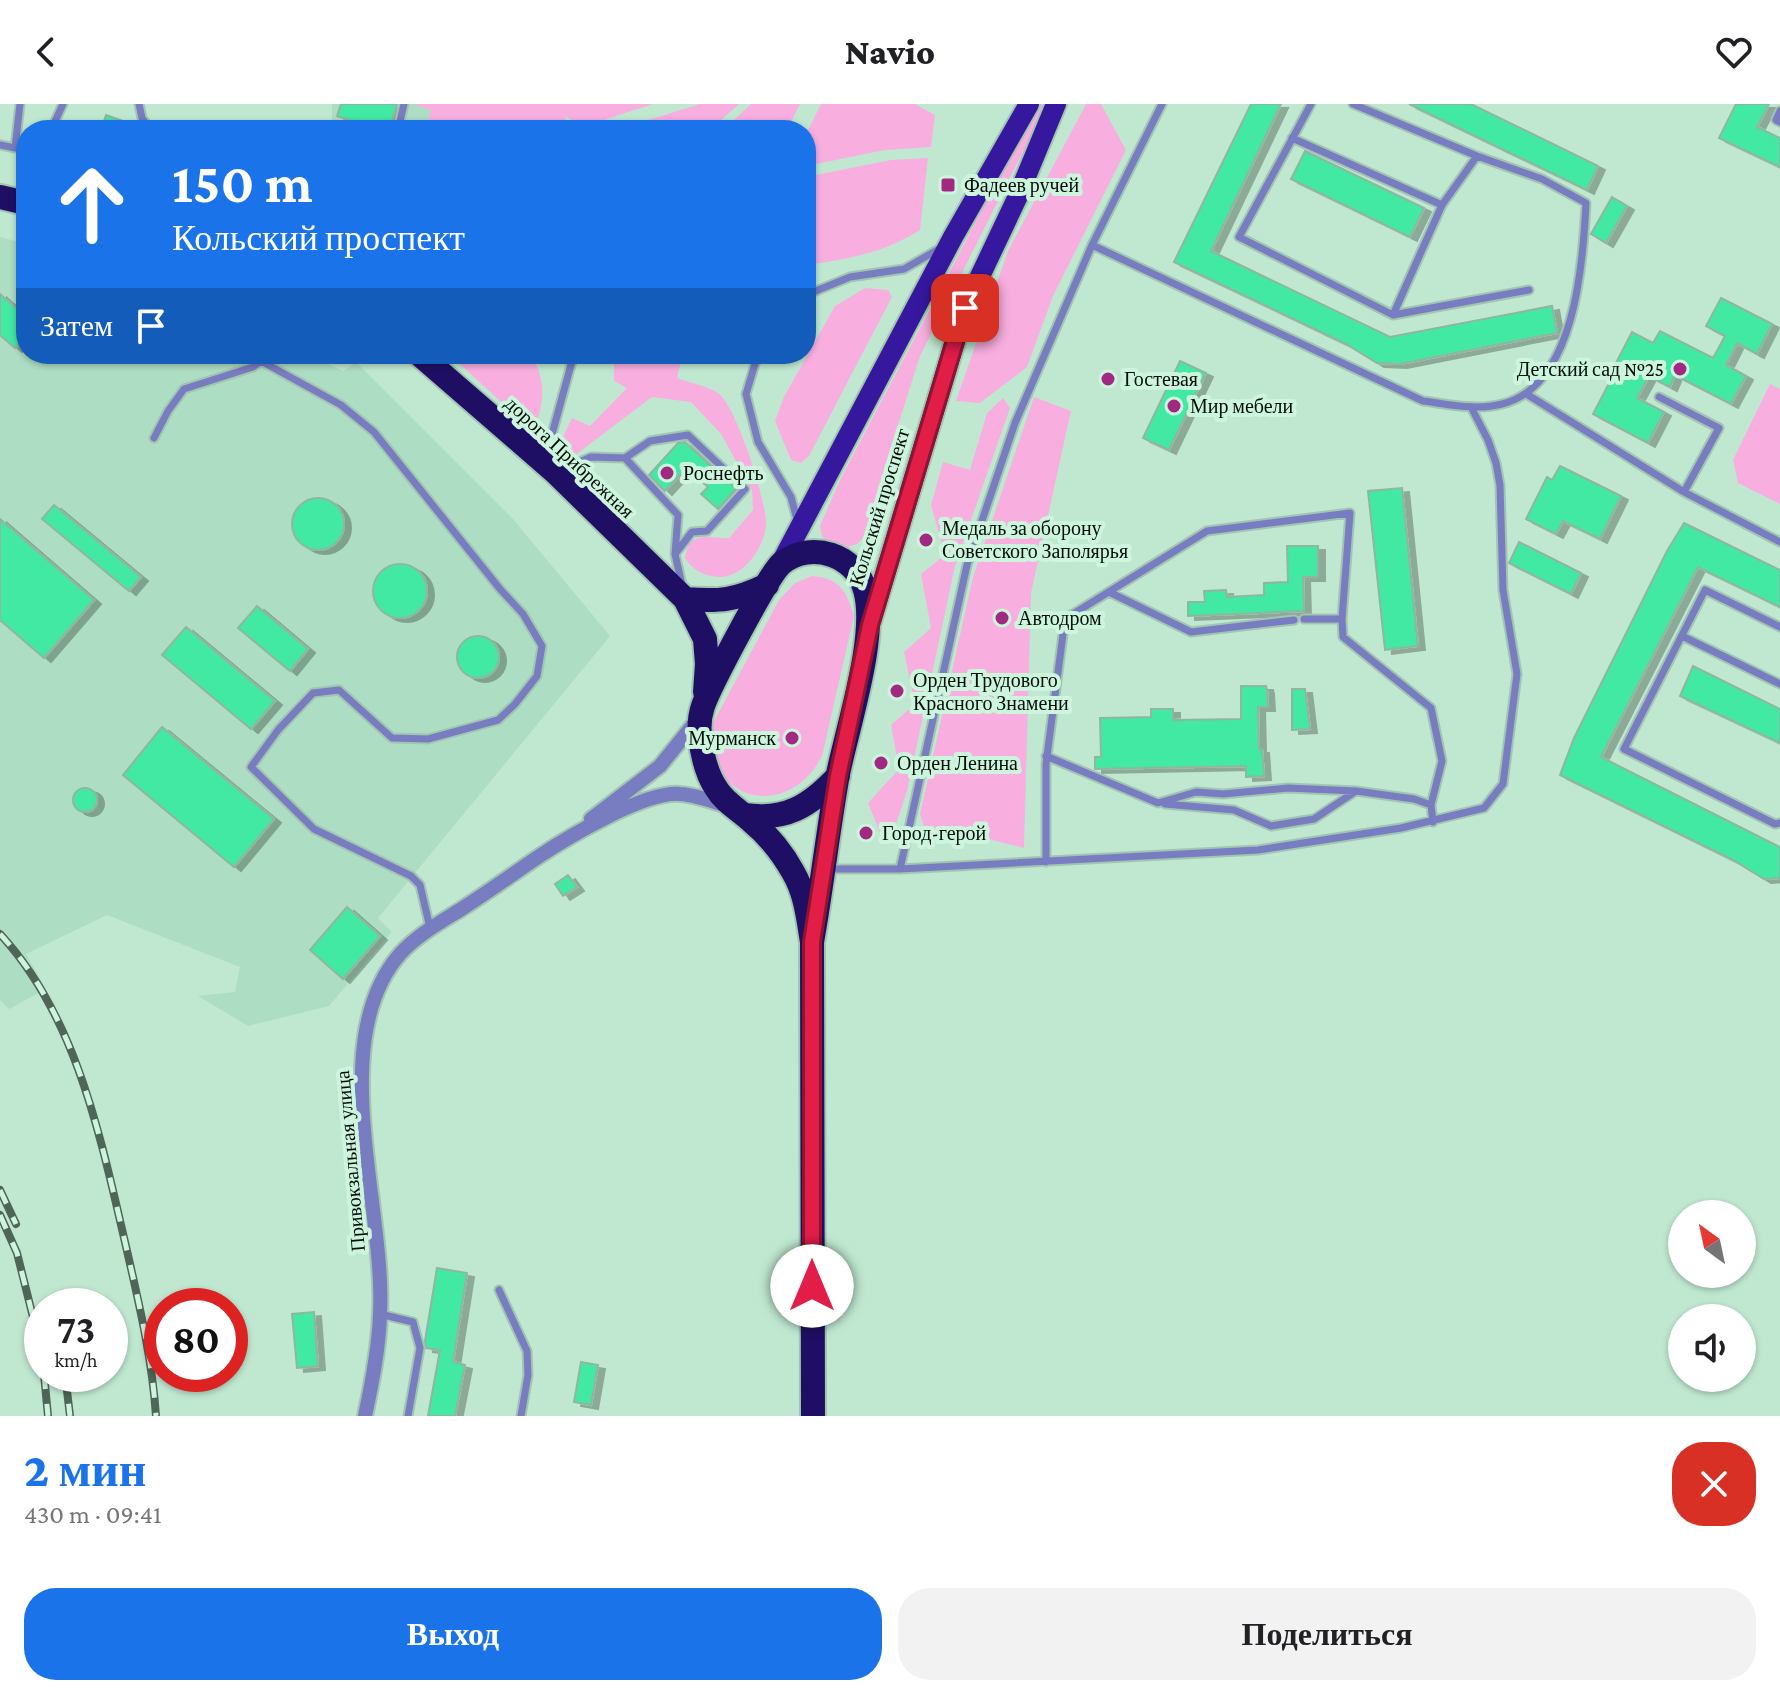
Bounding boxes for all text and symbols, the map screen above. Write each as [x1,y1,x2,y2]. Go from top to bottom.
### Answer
icon: back [24,30,68,74]
icon: heart [1712,30,1756,74]
text: Navio [845,32,935,72]
icon: ahead [40,152,144,256]
text: 150 m [172,152,313,214]
place label: Фадеев ручей [964,174,1079,197]
marker: Фадеев ручей [939,176,957,194]
text: Кольский проспект [172,218,465,258]
pin [931,274,999,342]
icon: arrive [943,286,987,330]
icon: arrive [129,304,173,348]
text: Затем [40,309,113,342]
place label: Детский сад №25 [1517,358,1664,381]
marker: Детский сад №25 [1671,360,1689,378]
place label: Гостевая [1124,368,1198,390]
marker: Гостевая [1099,370,1117,388]
street label: дорога Прибрежная [500,392,639,523]
place label: Мир мебели [1190,395,1294,418]
marker: Мир мебели [1165,397,1183,415]
street label: Кольский проспект [845,426,914,588]
place label: Роснефть [683,462,764,485]
marker: Роснефть [658,464,676,482]
place label: Медаль за оборону Советского Заполярья [942,517,1128,563]
marker: Медаль за оборону Советского Заполярья [917,531,935,549]
place label: Автодром [1018,607,1102,630]
marker: Автодром [993,609,1011,627]
place label: Орден Трудового Красного Знамени [913,669,1069,715]
marker: Орден Трудового Красного Знамени [888,682,906,700]
place label: Мурманск [688,727,776,750]
marker: Мурманск [783,729,801,747]
place label: Орден Ленина [897,752,1018,775]
marker: Орден Ленина [872,754,890,772]
place label: Город-герой [882,822,987,845]
marker: Город-герой [857,824,875,842]
street label: Привокзальная улица [331,1069,370,1253]
north arrow [1668,1200,1756,1288]
map controls [1668,1200,1756,1392]
position arrow [770,1244,854,1328]
speed limit sign: 80 [144,1288,248,1392]
button: sound [1668,1304,1756,1392]
text: 73 [57,1307,95,1352]
text: km/h [54,1349,98,1371]
button: close [1672,1442,1756,1526]
text: 2 мин [24,1443,146,1496]
text: 430 m · 09:41 [24,1500,162,1529]
button: Выход [24,1588,882,1680]
button: Поделиться [898,1588,1756,1680]

